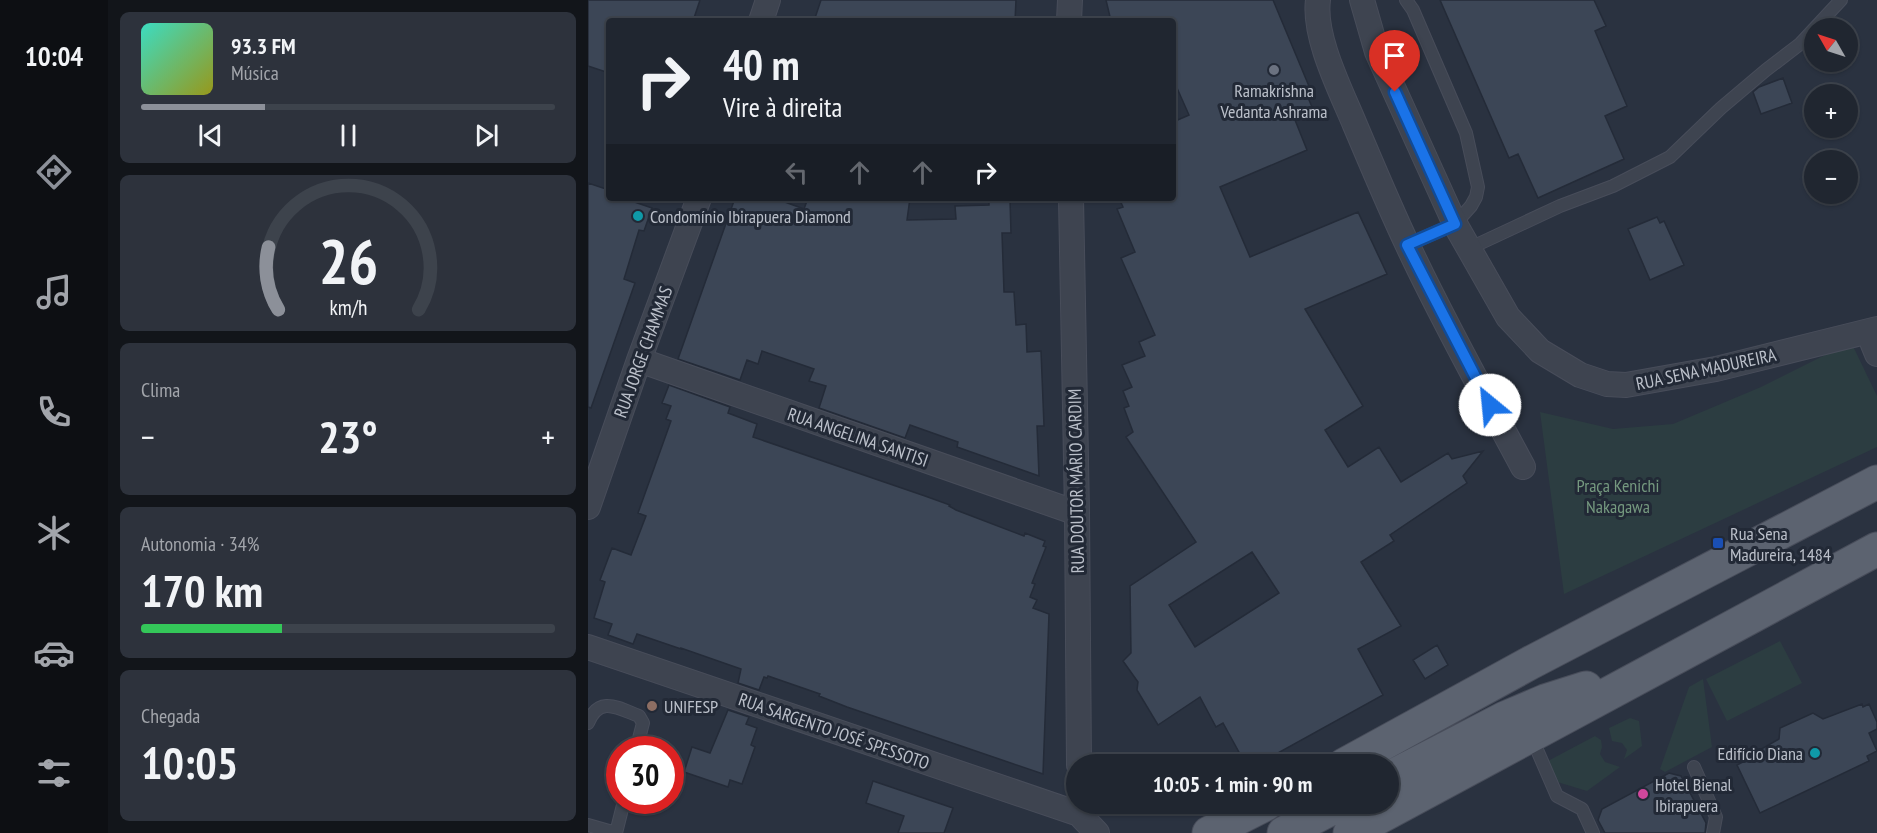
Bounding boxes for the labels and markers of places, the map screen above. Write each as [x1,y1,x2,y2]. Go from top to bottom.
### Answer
pin [1369,30,1420,92]
marker: Ramakrishna Vedanta Ashrama [1267,63,1281,77]
place label: Ramakrishna Vedanta Ashrama [1220,79,1327,123]
place label: Condomínio Ibirapuera Diamond [650,205,851,228]
marker: Condomínio Ibirapuera Diamond [631,209,645,223]
place label: Rua Sena Madureira, 1484 [1730,522,1831,566]
marker: Rua Sena Madureira, 1484 [1711,536,1725,550]
place label: UNIFESP [664,695,718,718]
marker: UNIFESP [645,699,659,713]
place label: Edifício Diana [1717,742,1803,765]
marker: Edifício Diana [1808,746,1822,760]
place label: Hotel Bienal Ibirapuera [1655,773,1733,817]
marker: Hotel Bienal Ibirapuera [1636,787,1650,801]

